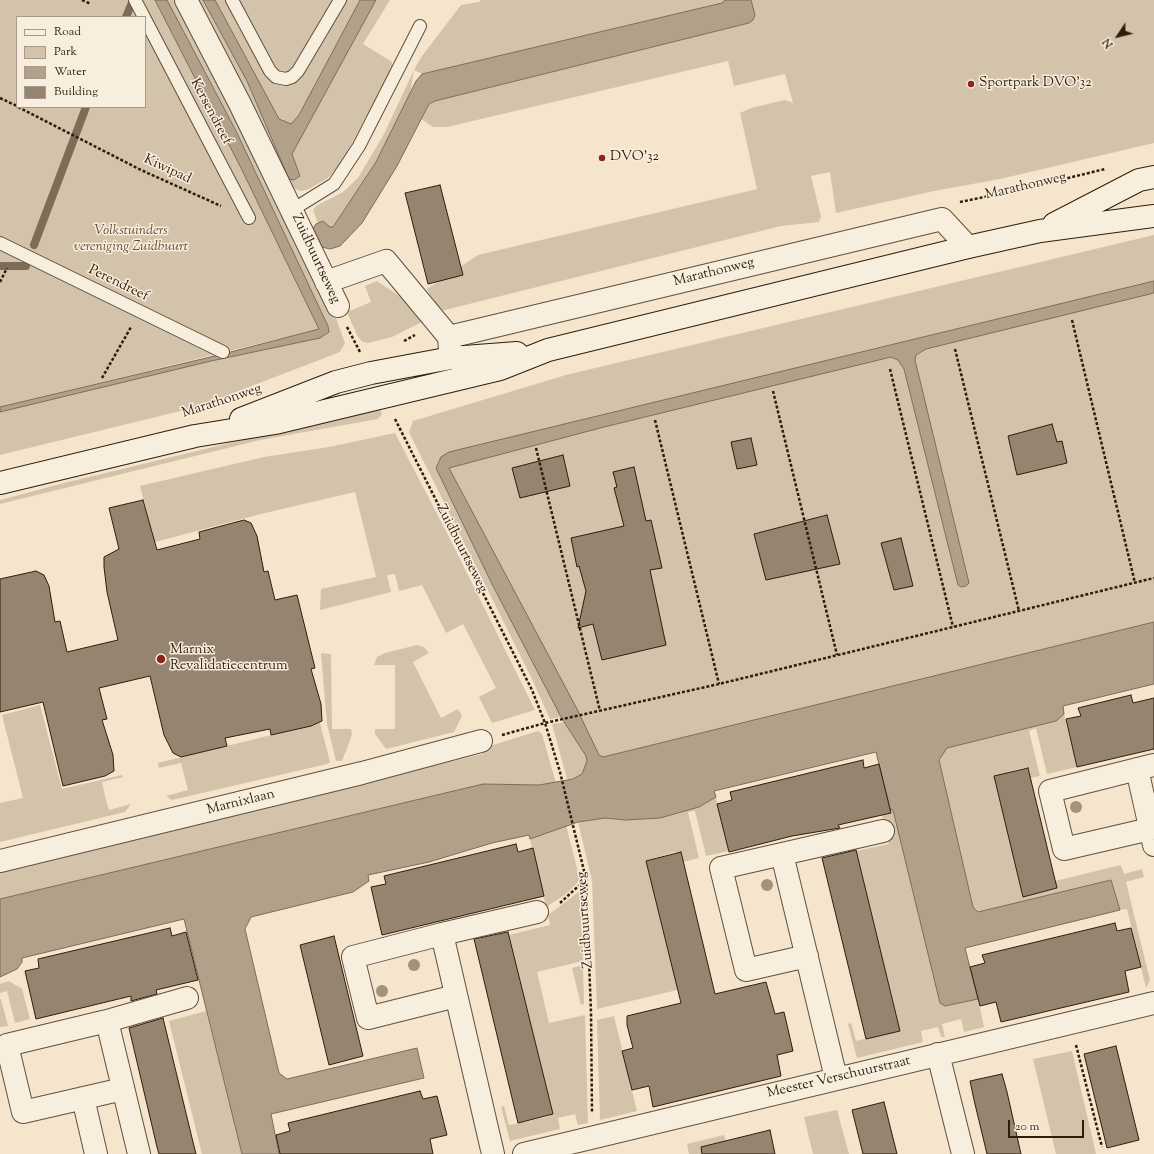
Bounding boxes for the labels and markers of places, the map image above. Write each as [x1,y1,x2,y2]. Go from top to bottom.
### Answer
place label: Sportpark DVO'32 [979,76,1092,92]
marker: Sportpark DVO'32 [966,79,976,89]
place label: DVO'32 [610,150,659,166]
marker: DVO'32 [597,153,607,163]
place label: Marnix Revalidatiecentrum [170,643,288,676]
marker: Marnix Revalidatiecentrum [155,653,167,665]

